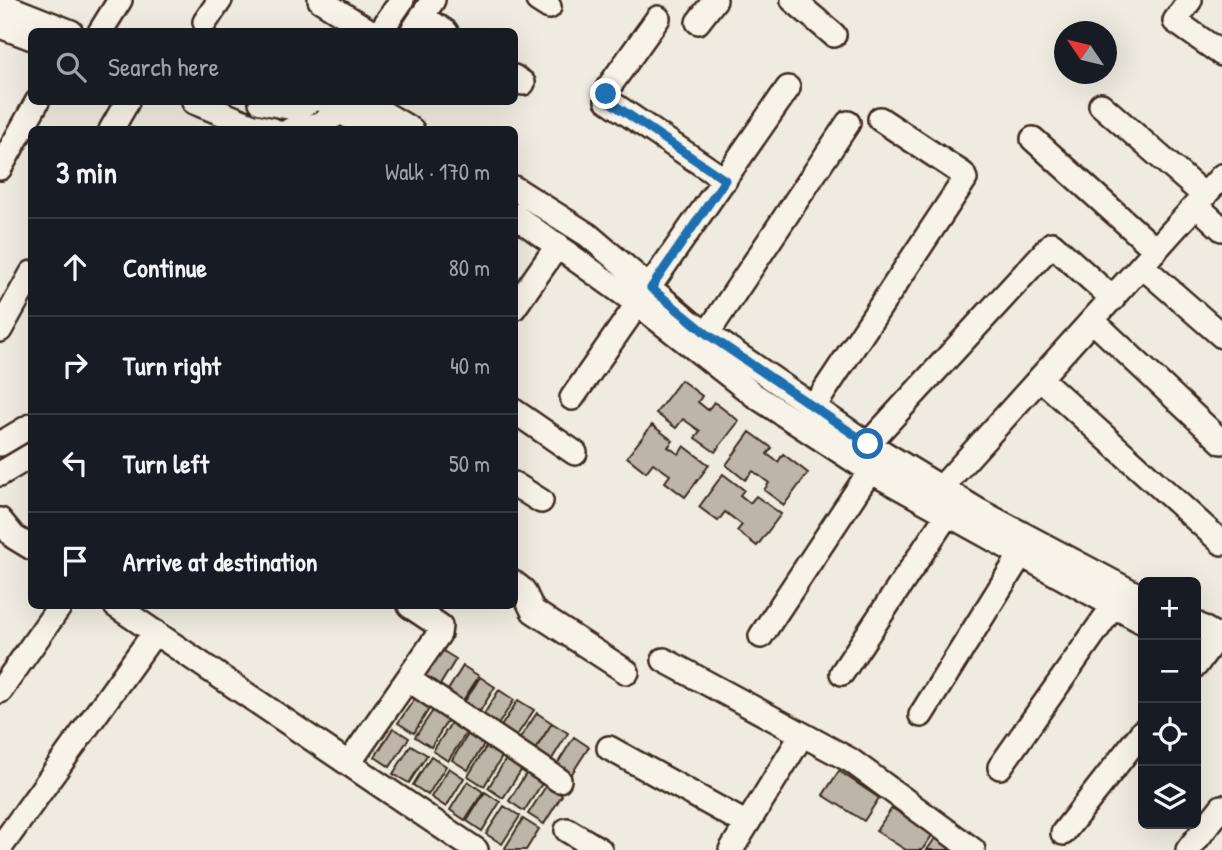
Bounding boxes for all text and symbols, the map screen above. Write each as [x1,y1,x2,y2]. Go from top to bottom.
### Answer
north arrow [1054,21,1117,84]
search box [28,28,518,105]
icon: search [52,48,90,86]
text: Search here [108,49,219,84]
route end [590,78,621,109]
text: 3 min [56,152,117,192]
text: Walk · 170 m [385,156,490,187]
icon: ahead [56,248,94,286]
text: Continue [123,250,207,285]
text: 80 m [449,252,490,283]
icon: right [56,346,94,384]
text: Turn right [123,348,221,383]
text: 40 m [450,350,490,381]
route start [852,428,883,459]
icon: left [56,444,94,482]
text: Turn left [123,446,209,481]
text: 50 m [449,448,490,479]
icon: arrive [56,542,94,580]
text: Arrive at destination [123,544,318,579]
map controls [1138,577,1201,829]
button: + [1138,577,1201,640]
button: − [1138,640,1201,703]
button: locate [1138,703,1201,766]
button: layers [1138,766,1201,829]

